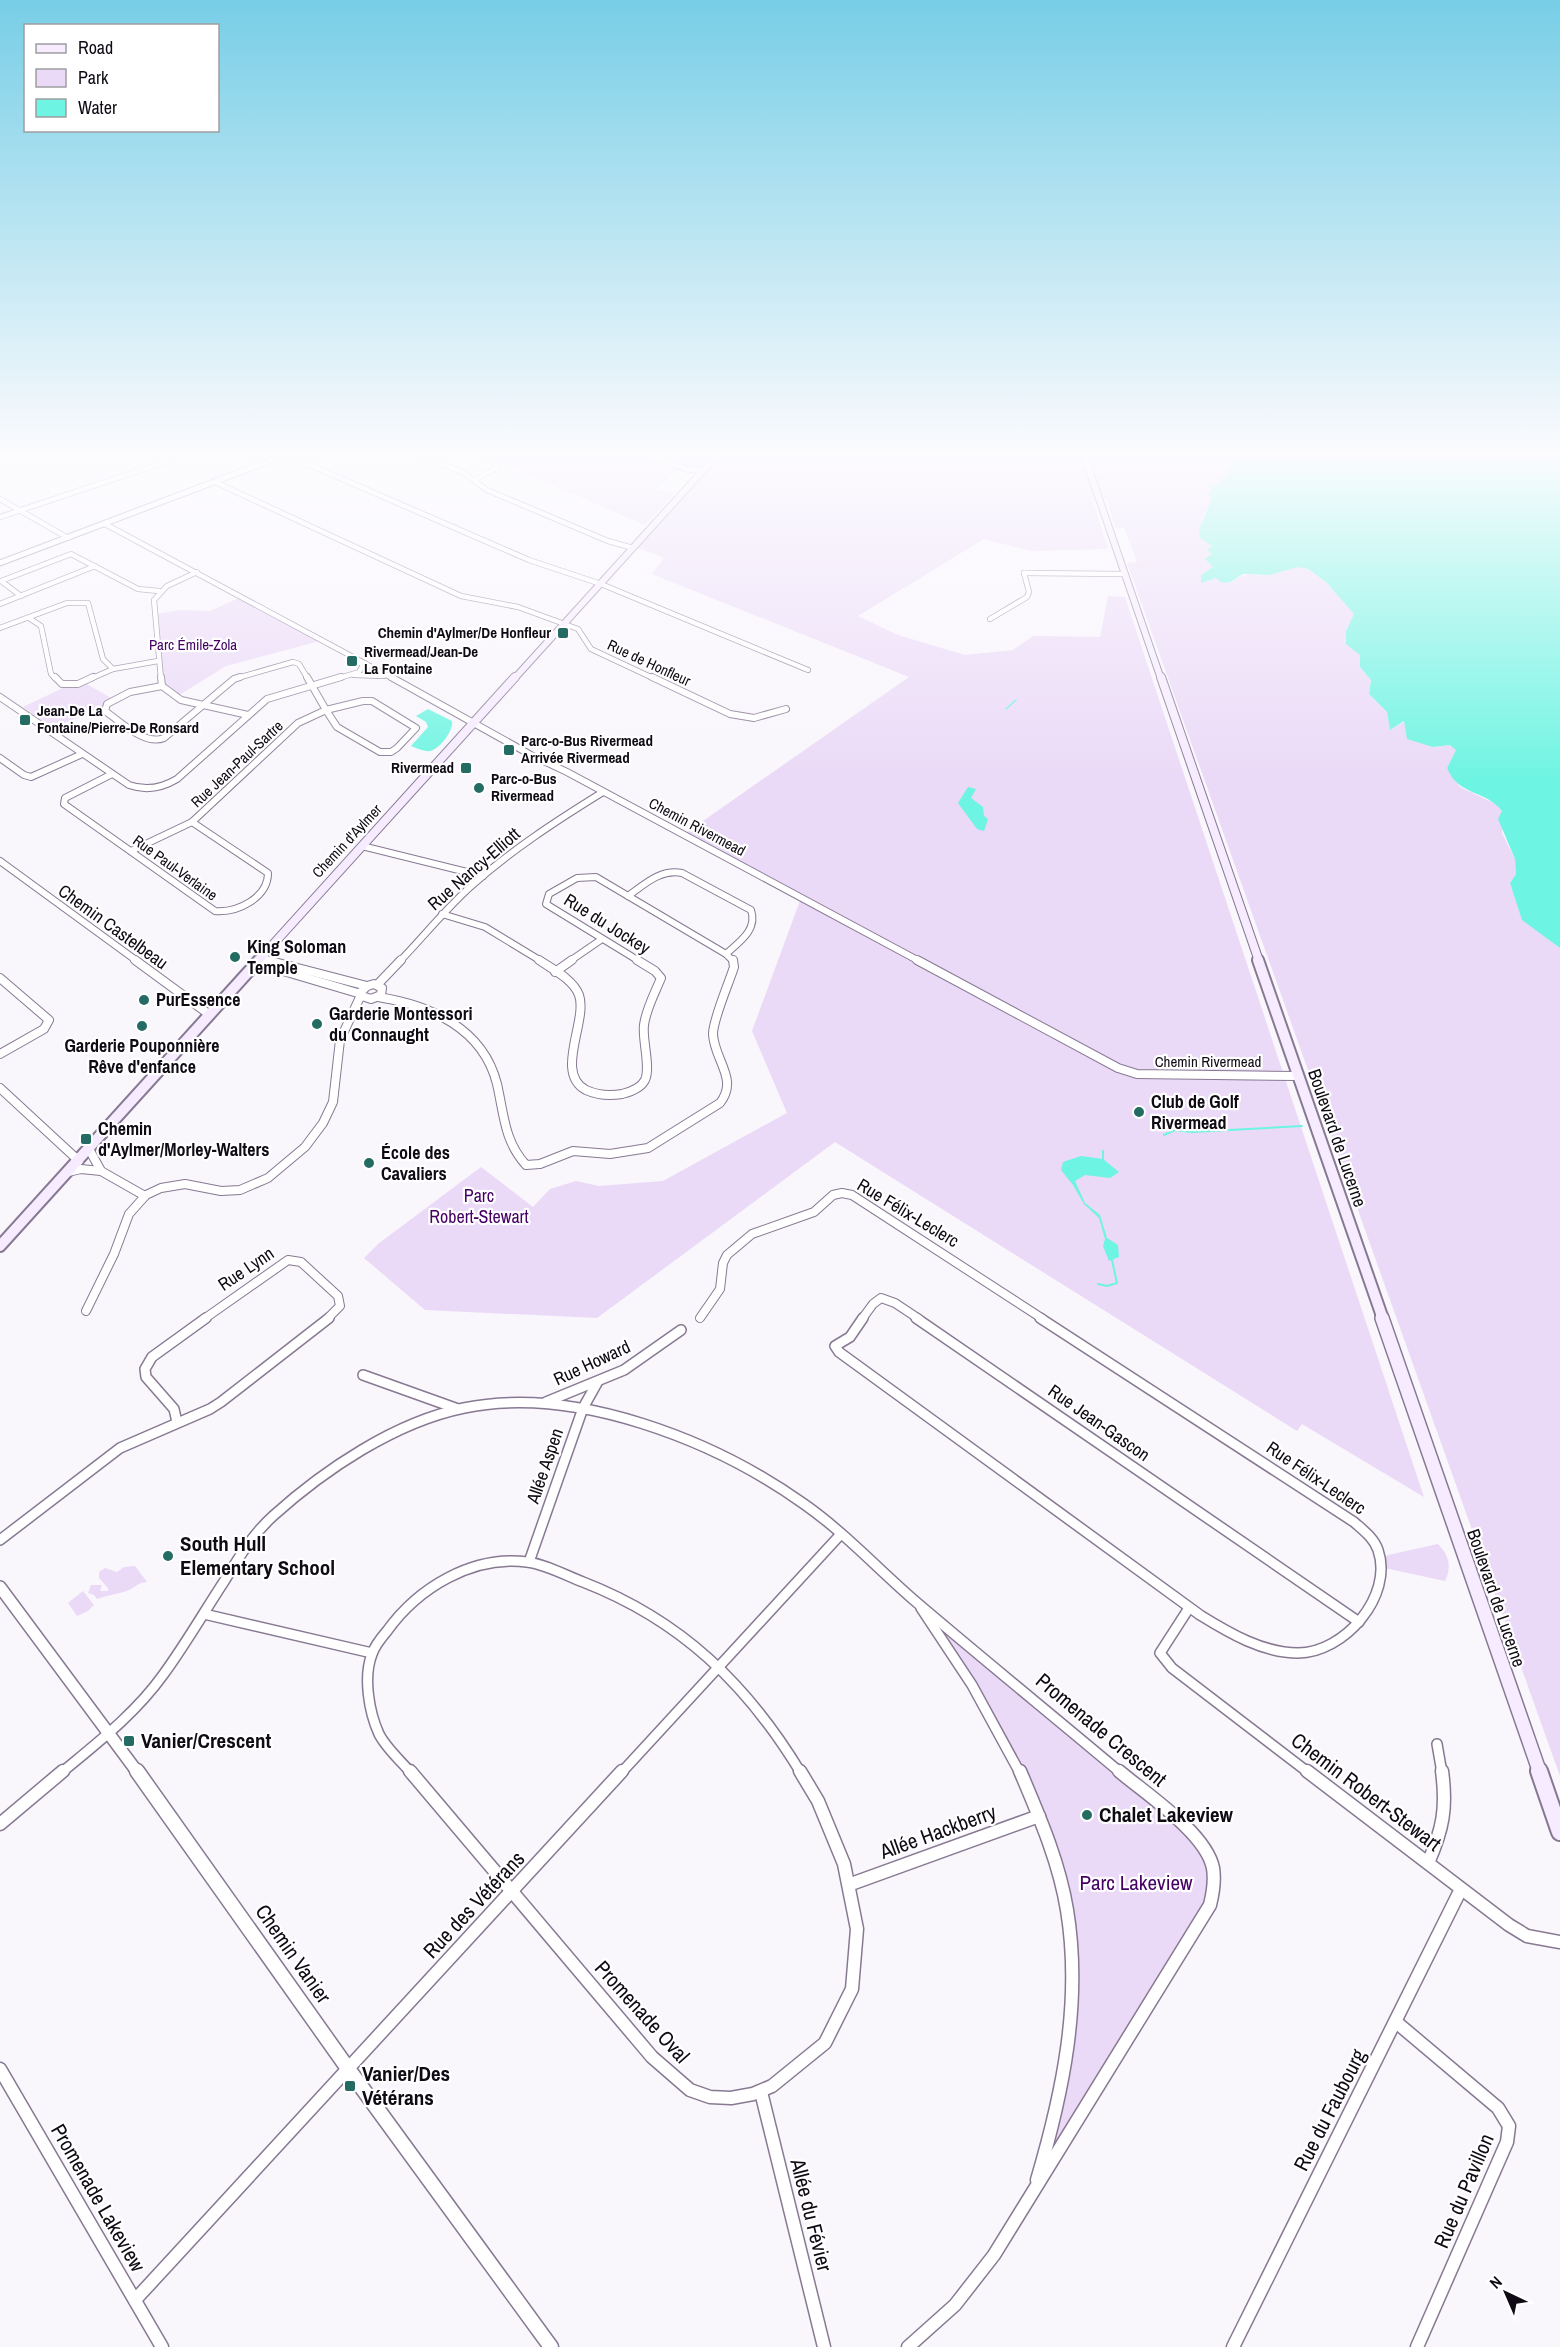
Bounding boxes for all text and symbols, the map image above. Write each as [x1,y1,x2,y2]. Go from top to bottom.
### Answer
legend [24,24,219,132]
text: Road [78,35,113,60]
text: Park [78,65,109,90]
text: Water [78,95,117,120]
place label: Chemin d'Aylmer/De Honfleur [378,622,551,643]
marker: Chemin d'Aylmer/De Honfleur [556,626,570,640]
park label: Parc Émile-Zola [149,634,237,655]
street label: Rue de Honfleur [604,634,694,691]
place label: Rivermead/Jean-De La Fontaine [364,641,478,679]
marker: Rivermead/Jean-De La Fontaine [345,654,359,668]
place label: Jean-De La Fontaine/Pierre-De Ronsard [37,700,199,738]
marker: Jean-De La Fontaine/Pierre-De Ronsard [18,713,32,727]
street label: Rue Jean-Paul-Sartre [186,715,287,812]
place label: Parc-o-Bus Rivermead Arrivée Rivermead [521,730,653,768]
marker: Parc-o-Bus Rivermead Arrivée Rivermead [502,743,516,757]
place label: Rivermead [391,757,454,778]
marker: Rivermead [459,761,473,775]
place label: Parc-o-Bus Rivermead [491,768,557,806]
marker: Parc-o-Bus Rivermead [472,781,486,795]
street label: Chemin Rivermead [645,792,749,861]
street label: Chemin d'Aylmer [307,799,386,882]
street label: Rue Nancy-Elliott [422,822,525,916]
street label: Rue Paul-Verlaine [129,830,222,906]
street label: Chemin Castelbeau [53,878,173,975]
street label: Rue du Jockey [559,887,656,960]
place label: King Soloman Temple [247,934,346,980]
marker: King Soloman Temple [228,950,242,964]
place label: PurEssence [156,987,241,1012]
marker: PurEssence [137,993,151,1007]
place label: Garderie Montessori du Connaught [329,1001,473,1047]
marker: Garderie Montessori du Connaught [310,1017,324,1031]
marker: Garderie Pouponnière Rêve d'enfance [135,1019,149,1033]
place label: Garderie Pouponnière Rêve d'enfance [64,1033,220,1079]
street label: Chemin Rivermead [1155,1051,1261,1072]
street label: Boulevard de Lucerne [1302,1065,1373,1210]
place label: Club de Golf Rivermead [1151,1089,1239,1135]
marker: Club de Golf Rivermead [1132,1105,1146,1119]
place label: Chemin d'Aylmer/Morley-Walters [98,1116,269,1162]
marker: Chemin d'Aylmer/Morley-Walters [79,1132,93,1146]
place label: École des Cavaliers [381,1140,450,1186]
marker: École des Cavaliers [362,1156,376,1170]
street label: Rue Félix-Leclerc [853,1172,964,1253]
park label: Parc Robert-Stewart [429,1183,529,1229]
street label: Rue Lynn [213,1241,279,1296]
street label: Rue Howard [549,1334,634,1391]
street label: Rue Jean-Gascon [1043,1378,1155,1467]
street label: Allée Aspen [520,1425,569,1508]
street label: Rue Félix-Leclerc [1262,1435,1371,1520]
street label: Boulevard de Lucerne [1461,1525,1532,1670]
place label: South Hull Elementary School [180,1529,335,1582]
marker: South Hull Elementary School [161,1549,175,1563]
street label: Promenade Crescent [1030,1666,1173,1793]
place label: Vanier/Crescent [141,1726,271,1755]
street label: Chemin Robert-Stewart [1285,1726,1447,1858]
marker: Vanier/Crescent [122,1734,136,1748]
street label: Allée Hackberry [875,1797,1000,1866]
place label: Chalet Lakeview [1099,1800,1234,1829]
marker: Chalet Lakeview [1080,1808,1094,1822]
street label: Rue des Vétérans [416,1845,531,1965]
park label: Parc Lakeview [1080,1868,1193,1897]
street label: Chemin Vanier [249,1898,338,2009]
street label: Promenade Oval [588,1954,696,2069]
street label: Rue du Faubourg [1286,2043,1373,2176]
place label: Vanier/Des Vétérans [362,2059,450,2112]
marker: Vanier/Des Vétérans [343,2079,357,2093]
street label: Promenade Lakeview [44,2118,153,2278]
street label: Rue du Pavillon [1426,2129,1501,2252]
street label: Allée du Févier [783,2155,840,2274]
north arrow [1476,2263,1536,2323]
text: N [1485,2271,1507,2293]

